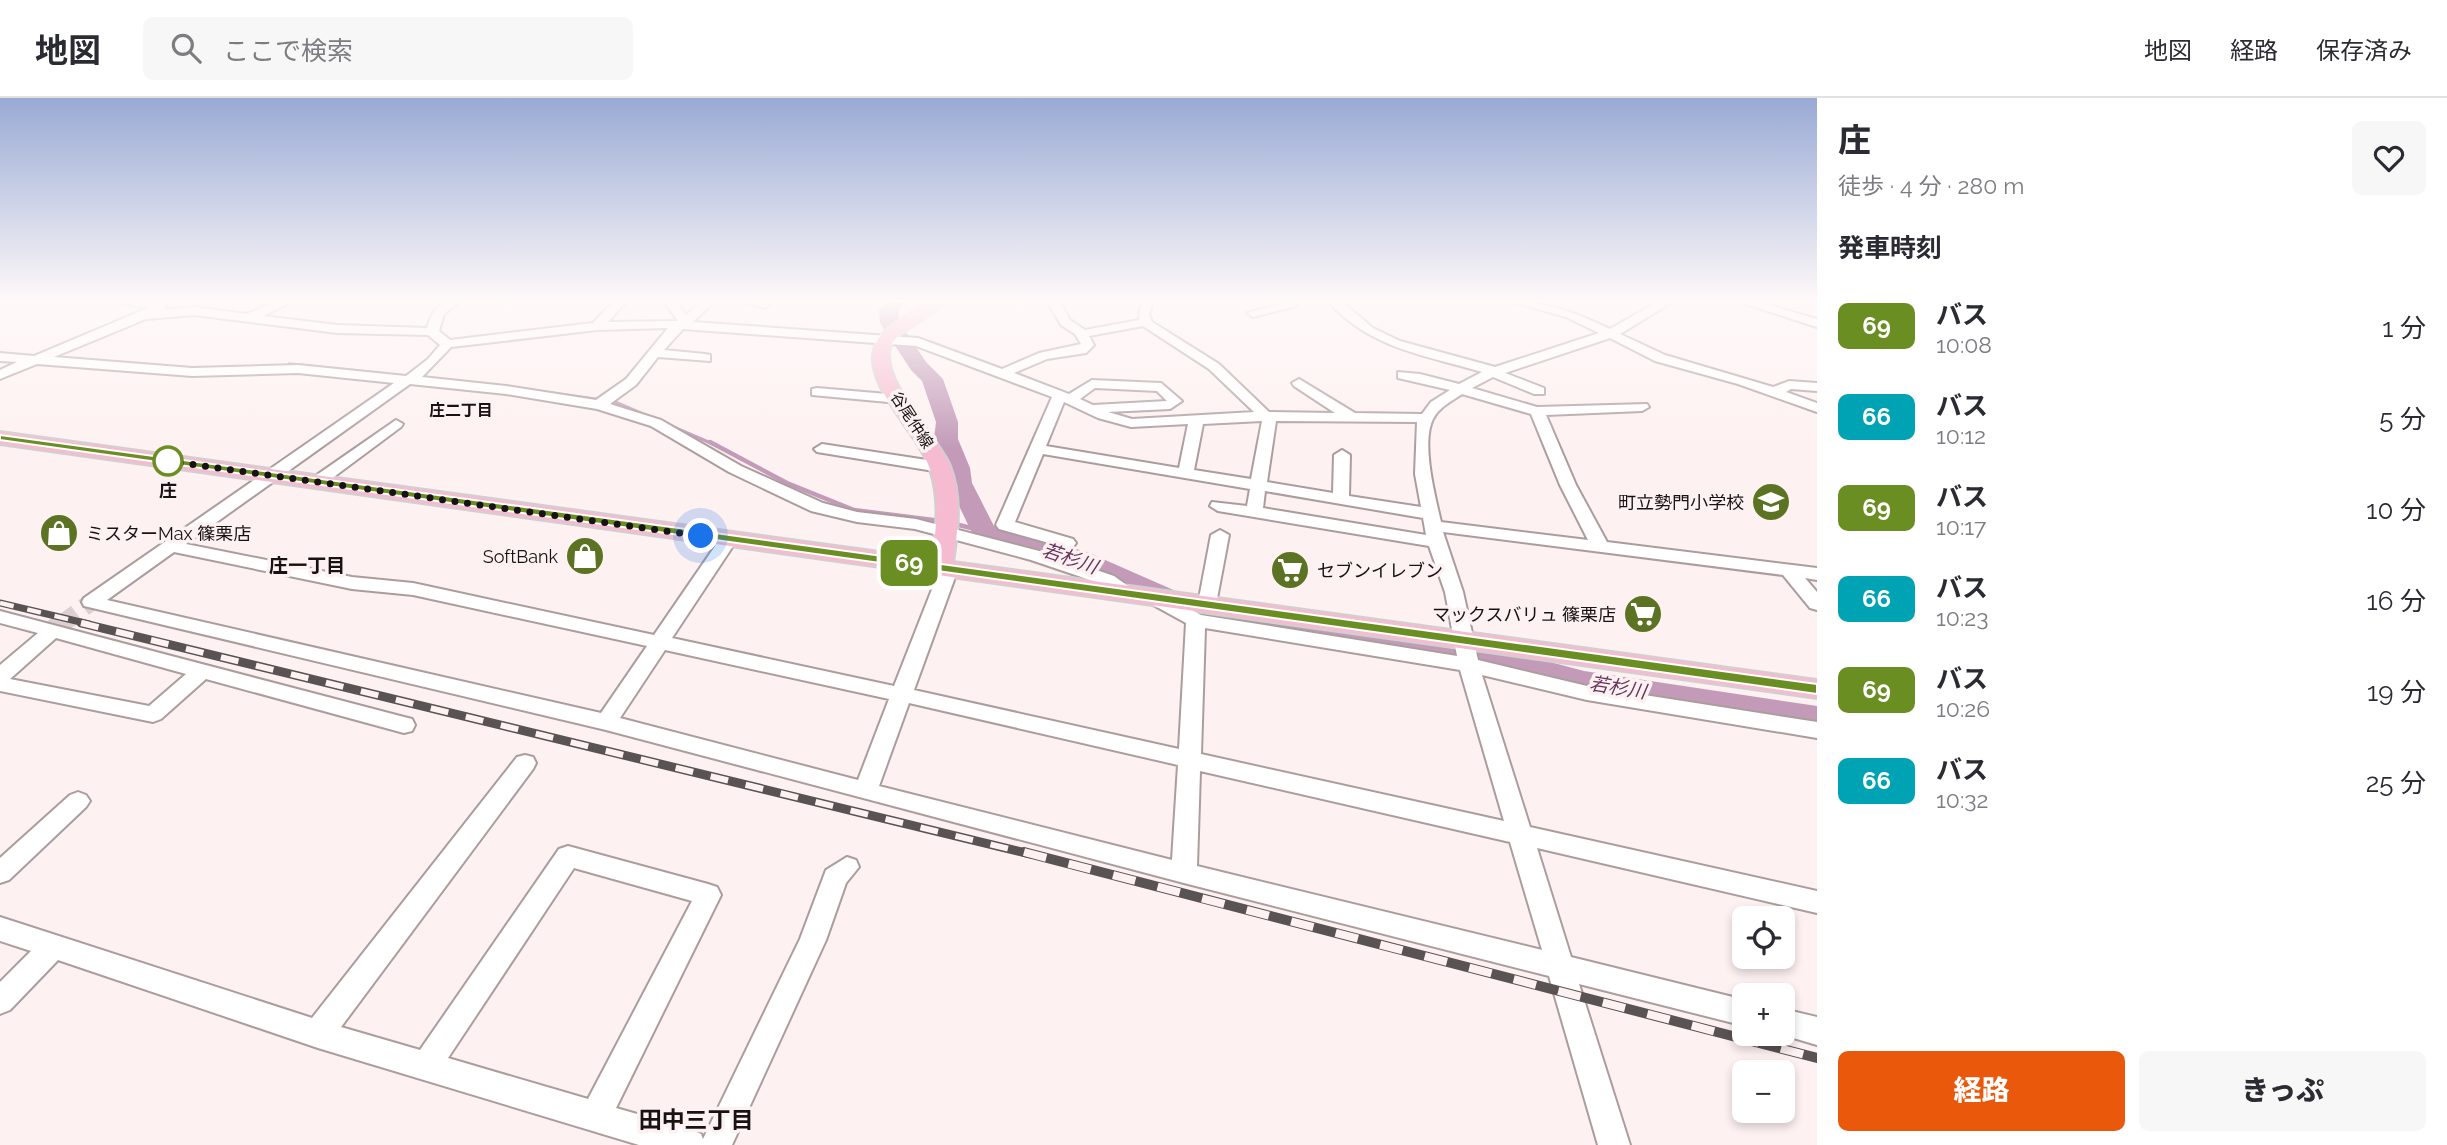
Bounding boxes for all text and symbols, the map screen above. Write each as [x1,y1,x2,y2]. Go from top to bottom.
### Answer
search box [143,17,633,80]
icon: search [167,29,205,67]
text: 地図 [35,31,101,70]
text: ここで検索 [223,36,353,66]
text: 地図 [2144,36,2192,65]
text: 経路 [2230,36,2278,65]
text: 保存済み [2316,36,2412,65]
text: 庄 [1838,121,1871,160]
button: heart [2352,121,2426,195]
text: 徒歩 · 4 分 · 280 m [1838,172,2024,199]
text: 発車時刻 [1838,233,1942,263]
text: バス [1936,300,1988,330]
text: 69 [1862,311,1891,340]
text: 1 分 [2382,313,2426,343]
text: 10:08 [1936,331,1992,358]
street label: 谷尾仲線 [887,388,937,452]
text: バス [1936,391,1988,421]
district label: 庄二丁目 [429,401,493,420]
text: 66 [1862,402,1891,431]
text: 5 分 [2379,404,2426,434]
text: 10:12 [1936,422,1986,449]
marker: 庄 [153,446,183,476]
place label: 庄 [159,480,177,501]
school or university icon: 町立勢門小学校 [1750,481,1792,523]
text: バス [1936,482,1988,512]
place label: 町立勢門小学校 [1618,492,1744,513]
text: 69 [1862,493,1891,522]
text: 10 分 [2366,495,2426,525]
shop icon: ミスターMax 篠栗店 [38,512,80,554]
text: 10:17 [1936,513,1986,540]
your location [683,518,718,553]
place label: ミスターMax 篠栗店 [86,523,251,544]
shop icon: SoftBank [564,535,606,577]
water label: 若杉川 [1039,538,1102,578]
line badge: 69 [878,540,940,586]
place label: SoftBank [483,546,558,567]
text: 69 [895,548,923,577]
supermarket icon: セブンイレブン [1269,549,1311,591]
district label: 庄一丁目 [269,554,345,576]
place label: セブンイレブン [1317,560,1443,581]
text: バス [1936,573,1988,603]
text: 66 [1862,584,1891,613]
text: 16 分 [2367,586,2426,616]
supermarket icon: マックスバリュ 篠栗店 [1622,593,1664,635]
place label: マックスバリュ 篠栗店 [1432,604,1616,625]
text: 10:23 [1936,604,1989,631]
text: バス [1936,664,1988,694]
water label: 若杉川 [1588,672,1650,703]
text: 69 [1862,675,1891,704]
text: 19 分 [2367,677,2426,707]
text: 10:26 [1936,695,1990,722]
text: バス [1936,755,1988,785]
text: 66 [1862,766,1891,795]
text: 25 分 [2366,768,2426,798]
text: 10:32 [1936,786,1989,813]
map controls [1732,906,1795,1123]
button: locate [1732,906,1795,969]
button: + [1732,983,1795,1046]
button: 経路 [1838,1051,2125,1131]
button: きっぷ [2139,1051,2426,1131]
button: − [1732,1060,1795,1123]
district label: 田中三丁目 [639,1106,754,1133]

